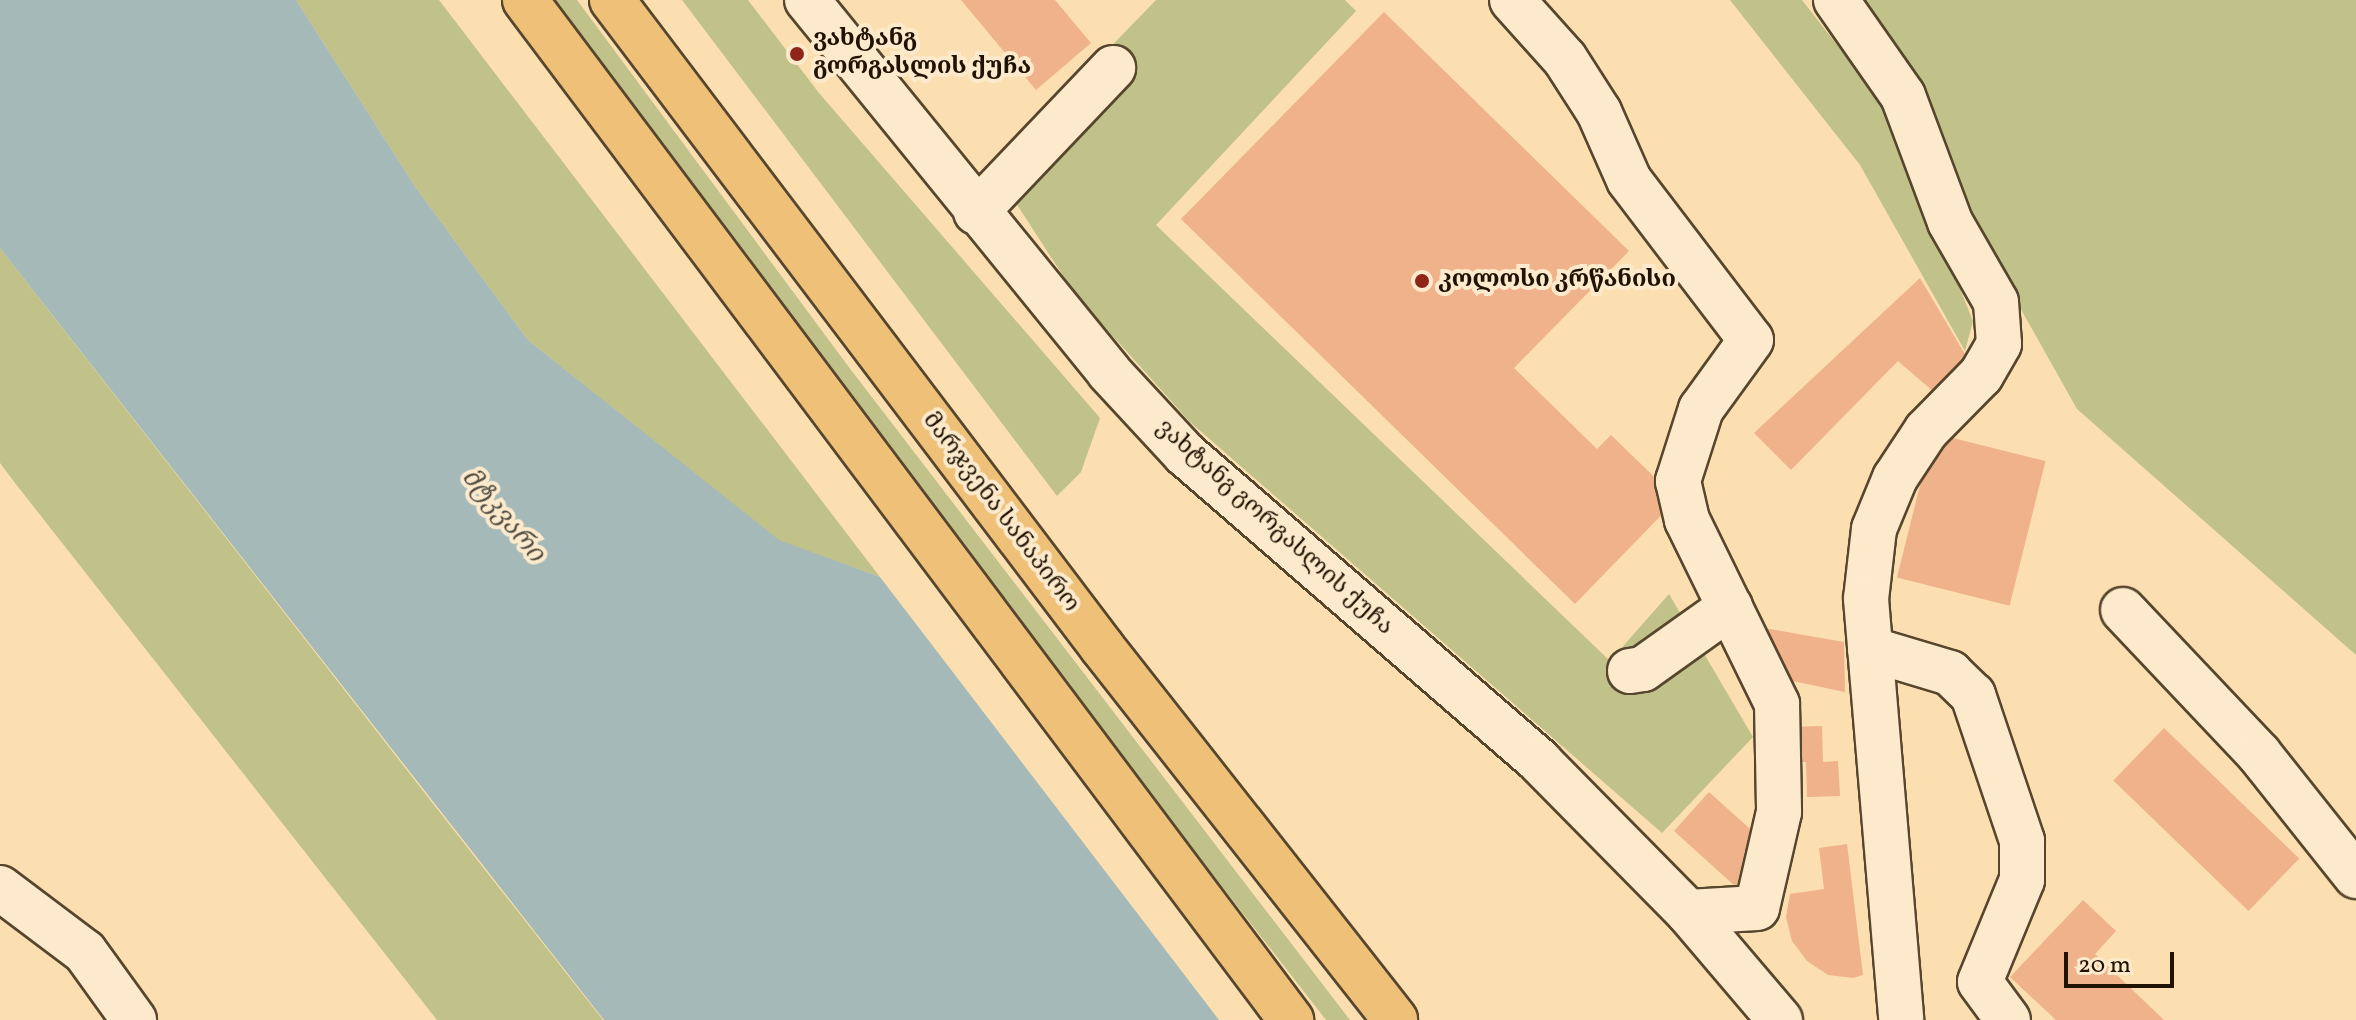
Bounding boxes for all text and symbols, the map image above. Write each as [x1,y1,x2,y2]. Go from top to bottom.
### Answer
place label: ვახტანგ გორგასლის ქუჩა [813,26,1031,82]
marker: ვახტანგ გორგასლის ქუჩა [788,45,806,63]
place label: კოლოსი კრწანისი [1438,267,1676,295]
marker: კოლოსი კრწანისი [1413,272,1431,290]
street label: მარჯვენა სანაპირო [915,407,1085,619]
street label: ვახტანგ გორგასლის ქუჩა [1150,414,1398,642]
water label: მტკვარი [454,463,550,569]
scale bar [2068,936,2178,986]
text: 20 m [2078,949,2131,983]

